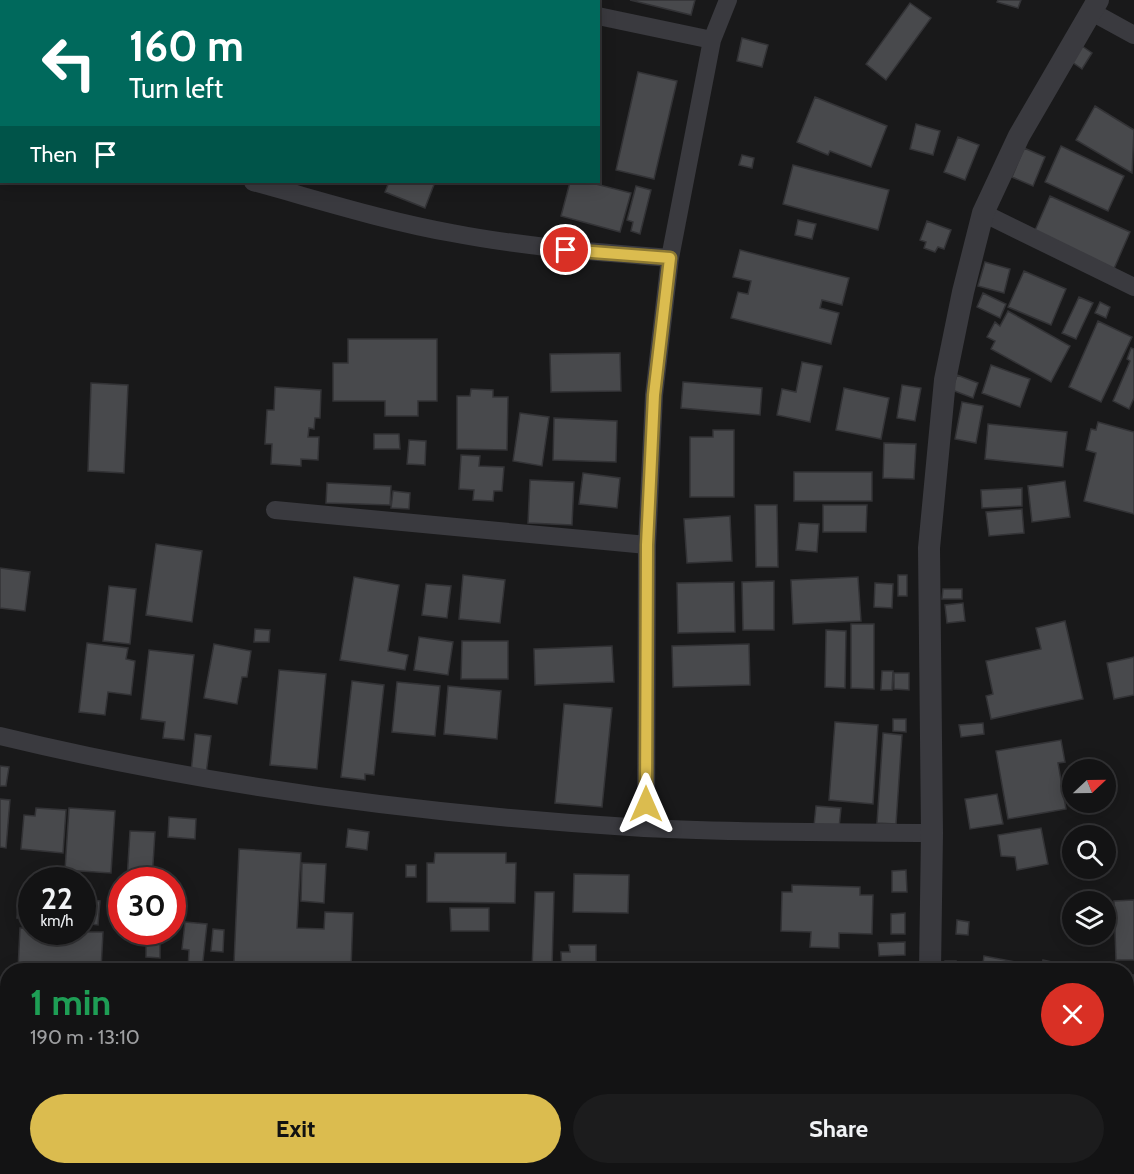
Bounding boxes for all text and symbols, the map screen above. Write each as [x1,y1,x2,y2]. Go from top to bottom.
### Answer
text: 160 m [129,20,244,72]
icon: left [30,24,108,102]
text: Turn left [129,72,223,105]
icon: arrive [89,138,122,171]
text: Then [30,141,77,168]
pin [540,224,591,275]
icon: arrive [549,233,582,266]
north arrow [1062,759,1116,813]
map controls [1062,759,1116,945]
position arrow [614,772,678,836]
button: search [1062,825,1116,879]
speed limit sign: 30 [108,867,186,945]
text: 22 [41,880,73,917]
button: layers [1062,891,1116,945]
text: km/h [41,912,73,930]
text: 1 min [30,980,111,1024]
button: close [1041,983,1104,1046]
text: 190 m · 13:10 [30,1025,140,1049]
button: Exit [30,1094,561,1163]
button: Share [573,1094,1104,1163]

